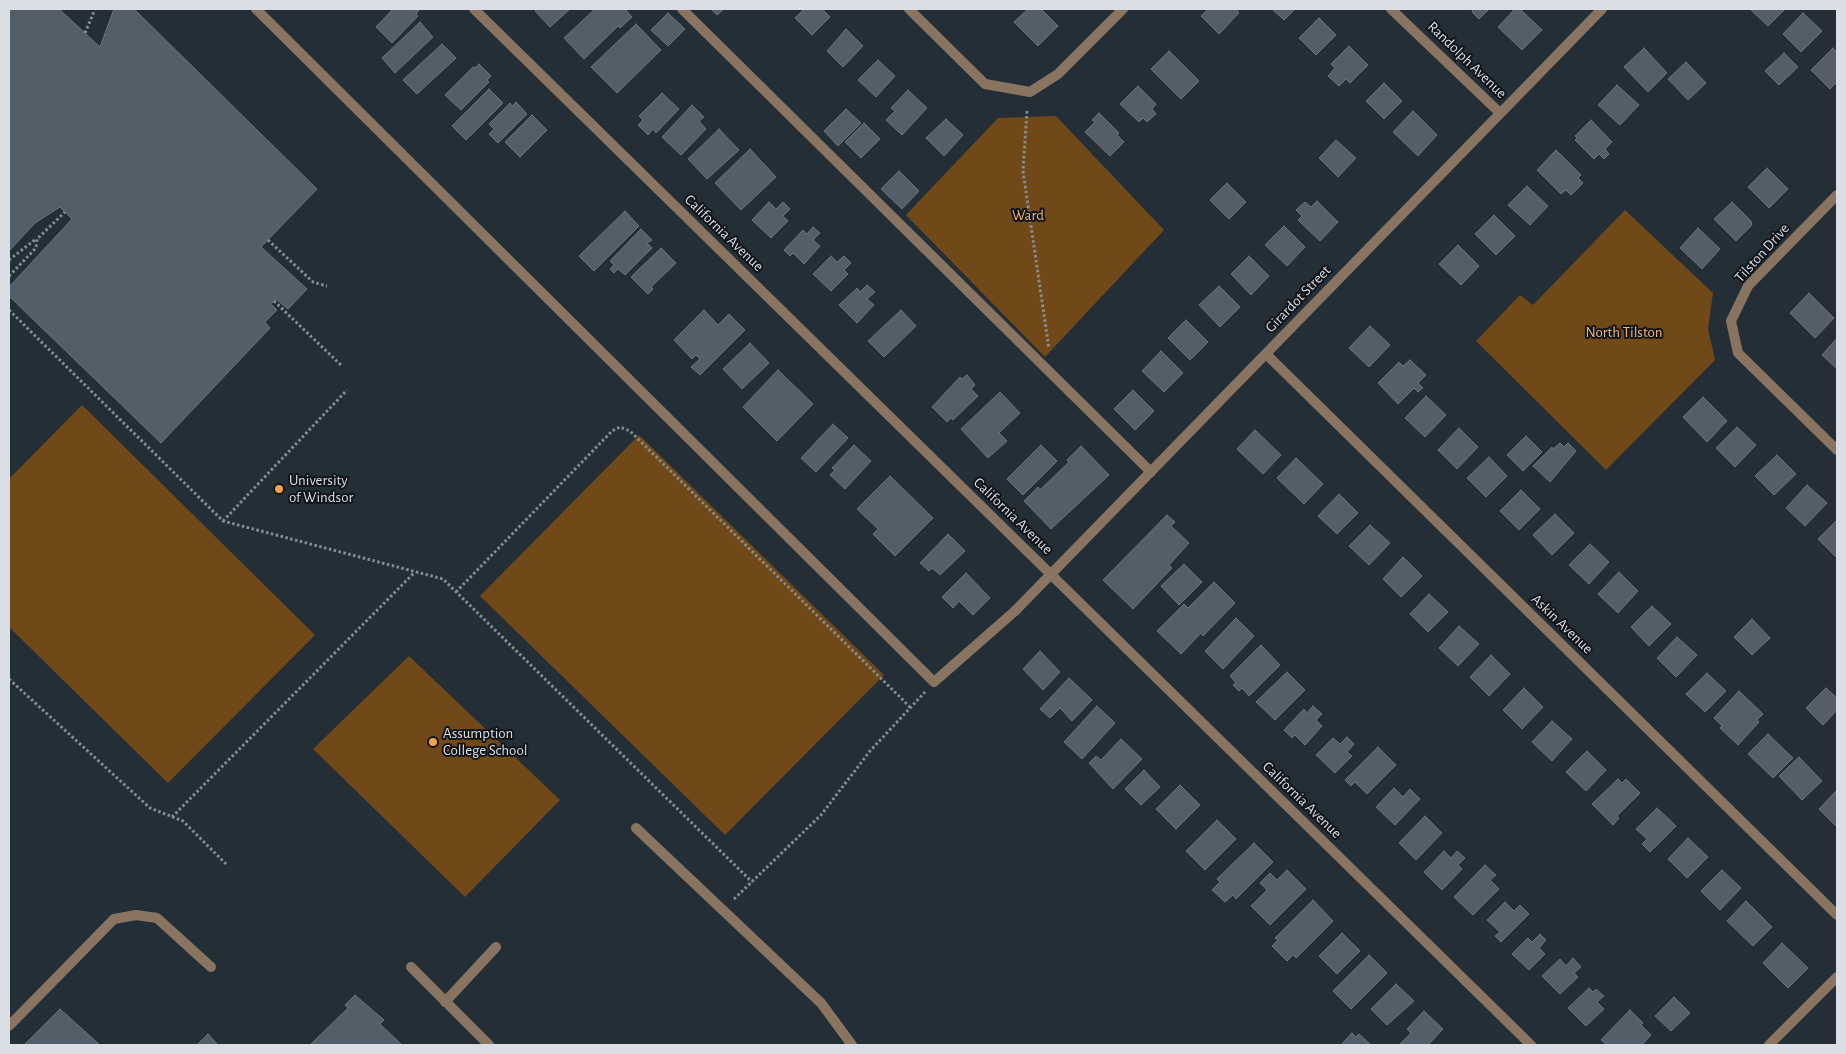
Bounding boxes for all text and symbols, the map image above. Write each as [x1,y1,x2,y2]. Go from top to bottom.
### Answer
street label: Randolph Avenue [1424,18,1510,102]
street label: California Avenue [681,191,767,275]
park label: Ward [1012,206,1044,224]
street label: Tilston Drive [1731,220,1793,286]
street label: Girardot Street [1261,262,1335,336]
park label: North Tilston [1586,323,1662,341]
place label: University of Windsor [289,471,353,506]
street label: California Avenue [970,474,1056,558]
marker: University of Windsor [273,483,285,495]
street label: Askin Avenue [1527,590,1597,658]
place label: Assumption College School [443,724,528,759]
marker: Assumption College School [427,736,439,748]
street label: California Avenue [1259,758,1345,842]

